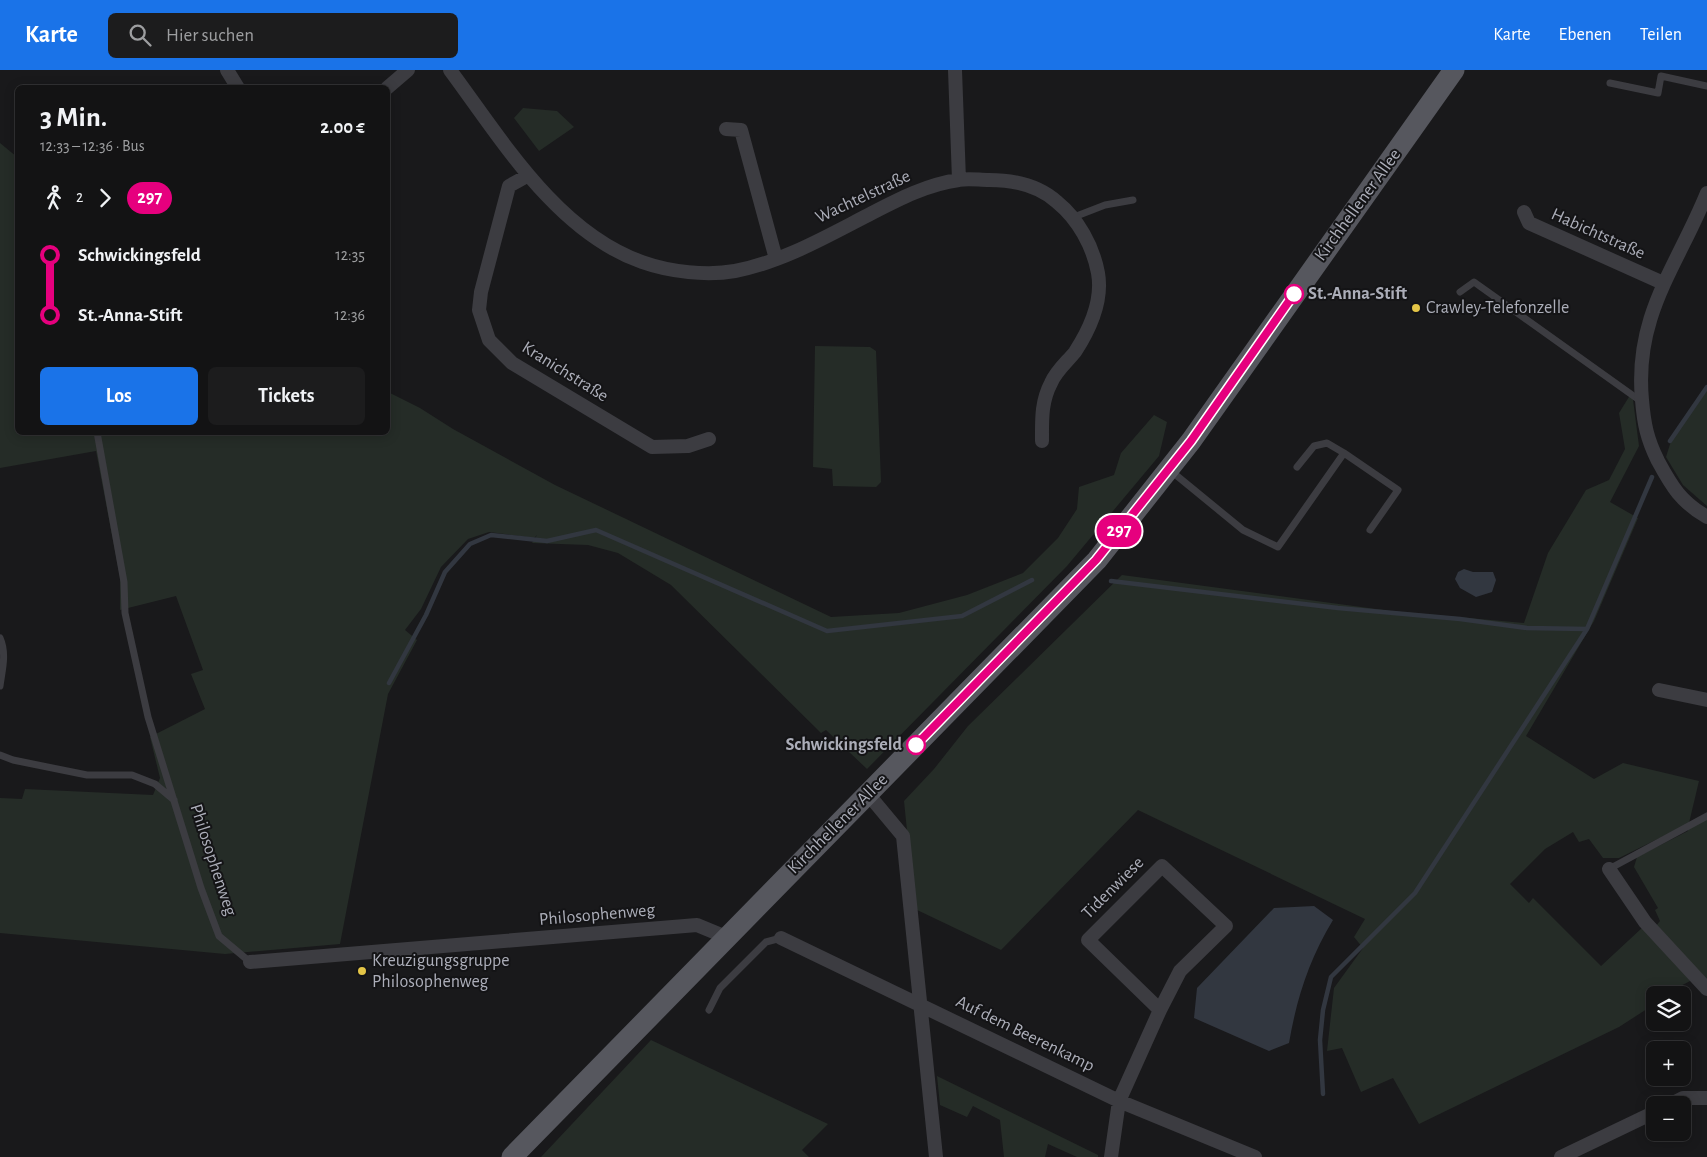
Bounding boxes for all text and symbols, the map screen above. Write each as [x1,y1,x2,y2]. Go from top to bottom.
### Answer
search box [108,13,458,58]
icon: search [126,21,154,49]
text: Karte [25,23,78,47]
text: Hier suchen [166,26,254,45]
text: Karte [1493,26,1531,44]
text: Ebenen [1559,26,1612,44]
text: Teilen [1640,26,1682,44]
text: 3 Min. [40,104,107,132]
text: 2.00 € [320,118,365,137]
text: 12:33 – 12:36 · Bus [40,138,145,154]
street label: Kirchhellener Allee [1312,146,1404,264]
street label: Wachtelstraße [813,167,913,227]
icon: walk [40,184,68,212]
icon: forward [91,184,119,212]
text: 2 [76,189,83,205]
text: 297 [137,189,162,207]
street label: Habichtstraße [1548,205,1648,263]
text: Schwickingsfeld [78,246,201,265]
text: 12:35 [335,247,365,263]
marker: St.-Anna-Stift [1284,284,1304,304]
place label: St.-Anna-Stift [1308,285,1407,303]
place label: Crawley-Telefonzelle [1426,299,1569,317]
marker: Crawley-Telefonzelle [1410,302,1422,314]
text: St.-Anna-Stift [78,306,183,325]
text: 12:36 [334,307,365,323]
street label: Kranichstraße [519,338,611,406]
button: Los [40,367,198,425]
button: Tickets [208,367,365,425]
line badge: 297 [1090,515,1148,547]
text: 297 [1107,522,1131,540]
marker: Schwickingsfeld [906,735,926,755]
place label: Schwickingsfeld [786,736,903,754]
street label: Kirchhellener Allee [784,770,892,878]
street label: Philosophenweg [186,802,240,918]
street label: Tidenwiese [1079,854,1147,922]
street label: Philosophenweg [538,901,656,929]
place label: Kreuzigungsgruppe Philosophenweg [372,952,510,991]
marker: Kreuzigungsgruppe Philosophenweg [356,965,368,977]
map controls [1646,986,1691,1141]
button: layers [1646,986,1691,1031]
street label: Auf dem Beerenkamp [953,993,1097,1075]
button: + [1646,1041,1691,1086]
button: − [1646,1096,1691,1141]

